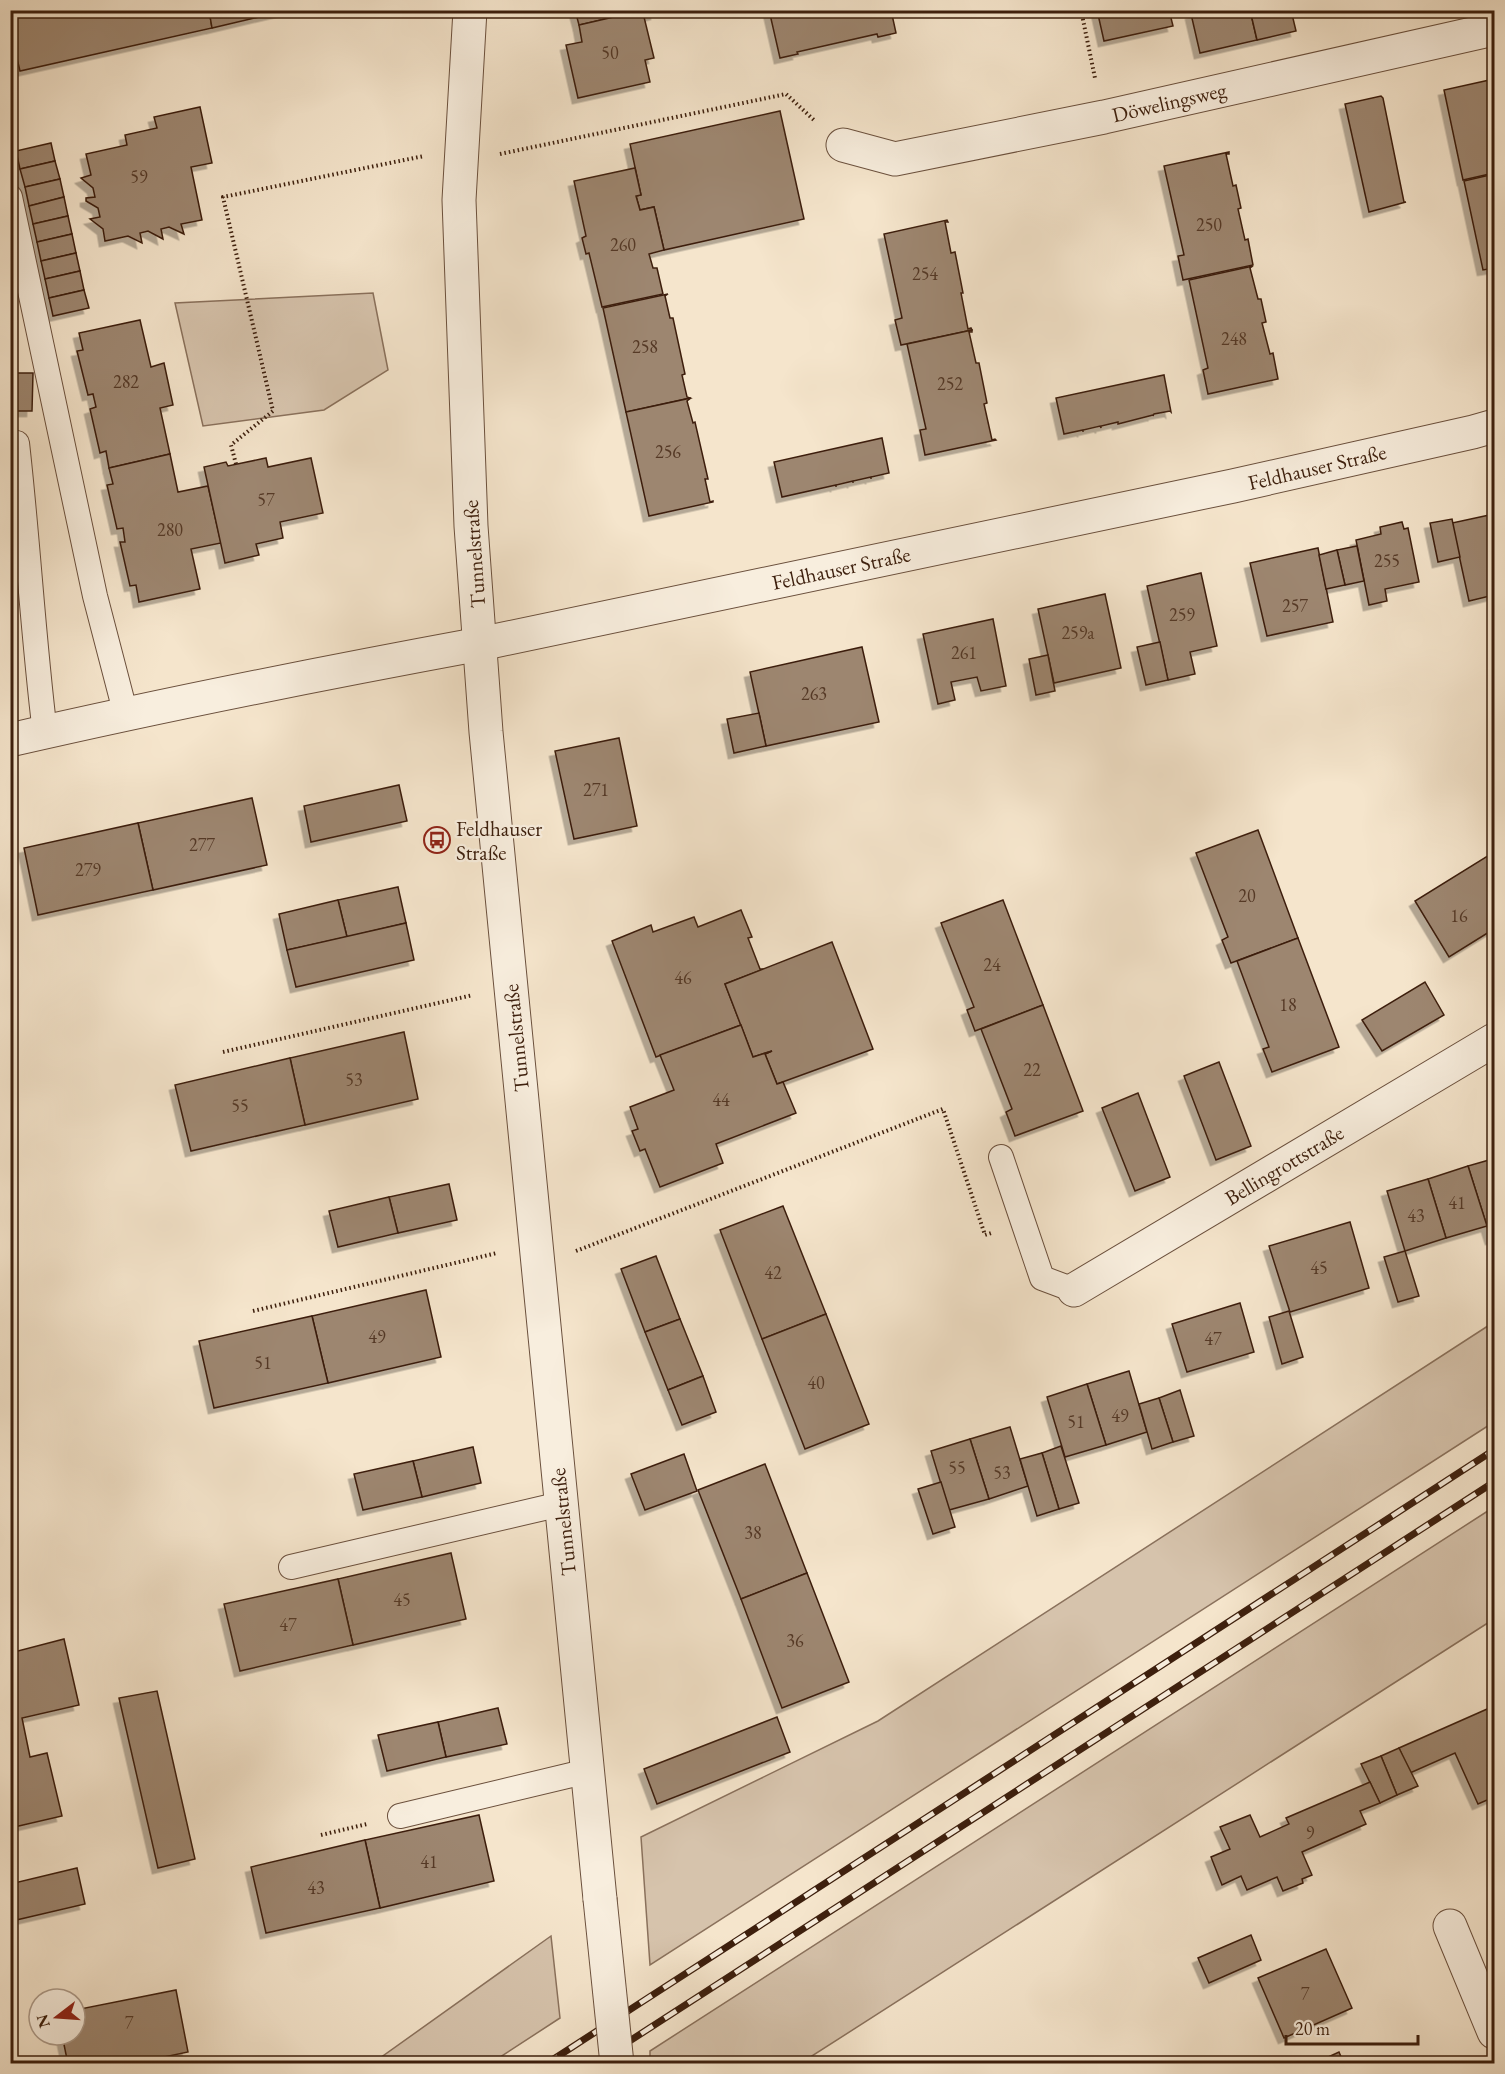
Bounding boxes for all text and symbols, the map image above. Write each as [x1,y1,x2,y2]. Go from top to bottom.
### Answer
house number: 50 [601,41,619,64]
street label: Döwelingsweg [1109,76,1230,128]
house number: 59 [130,165,148,188]
house number: 250 [1196,213,1222,236]
house number: 260 [610,233,636,256]
house number: 254 [912,262,938,285]
house number: 248 [1221,327,1247,350]
house number: 258 [632,335,658,358]
house number: 282 [113,370,139,393]
house number: 252 [937,372,963,395]
street label: Feldhauser Straße [1245,438,1389,496]
house number: 256 [655,440,681,463]
house number: 57 [257,488,275,511]
street label: Tunnelstraße [457,499,491,609]
house number: 280 [157,518,183,541]
street label: Feldhauser Straße [769,540,913,596]
house number: 255 [1374,549,1400,572]
house number: 257 [1282,594,1308,617]
house number: 259 [1169,603,1195,626]
house number: 259a [1061,621,1095,644]
house number: 261 [951,641,977,664]
house number: 263 [801,682,827,705]
house number: 271 [583,778,609,801]
place label: Feldhauser Straße [456,815,542,866]
bus stop icon: Feldhauser Straße [422,825,452,855]
house number: 277 [189,833,215,856]
house number: 279 [75,858,101,881]
house number: 20 [1238,884,1256,907]
house number: 16 [1450,904,1468,927]
house number: 24 [983,953,1001,976]
house number: 46 [674,966,692,989]
street label: Tunnelstraße [497,983,535,1093]
house number: 18 [1279,993,1297,1016]
house number: 22 [1023,1058,1041,1081]
house number: 53 [345,1068,363,1091]
house number: 44 [712,1088,730,1111]
house number: 55 [231,1094,249,1117]
street label: Bellingrottstraße [1220,1119,1348,1211]
house number: 41 [1448,1191,1466,1214]
house number: 43 [1407,1204,1425,1227]
house number: 45 [1310,1256,1328,1279]
house number: 42 [764,1261,782,1284]
house number: 49 [368,1325,386,1348]
house number: 47 [1204,1327,1222,1350]
house number: 51 [254,1351,272,1374]
house number: 40 [807,1371,825,1394]
house number: 49 [1111,1404,1129,1427]
house number: 51 [1067,1410,1085,1433]
house number: 55 [948,1456,966,1479]
house number: 53 [993,1461,1011,1484]
street label: Tunnelstraße [544,1467,582,1577]
house number: 38 [744,1521,762,1544]
house number: 45 [393,1588,411,1611]
house number: 47 [279,1613,297,1636]
house number: 36 [786,1629,804,1652]
house number: 9 [1306,1821,1315,1844]
house number: 41 [420,1850,438,1873]
house number: 43 [307,1876,325,1899]
house number: 7 [1301,1982,1310,2005]
north arrow [27,1987,87,2047]
scale bar [1286,2008,1418,2046]
house number: 7 [125,2011,134,2034]
text: N [31,2012,55,2031]
text: 20 m [1295,2017,1330,2040]

